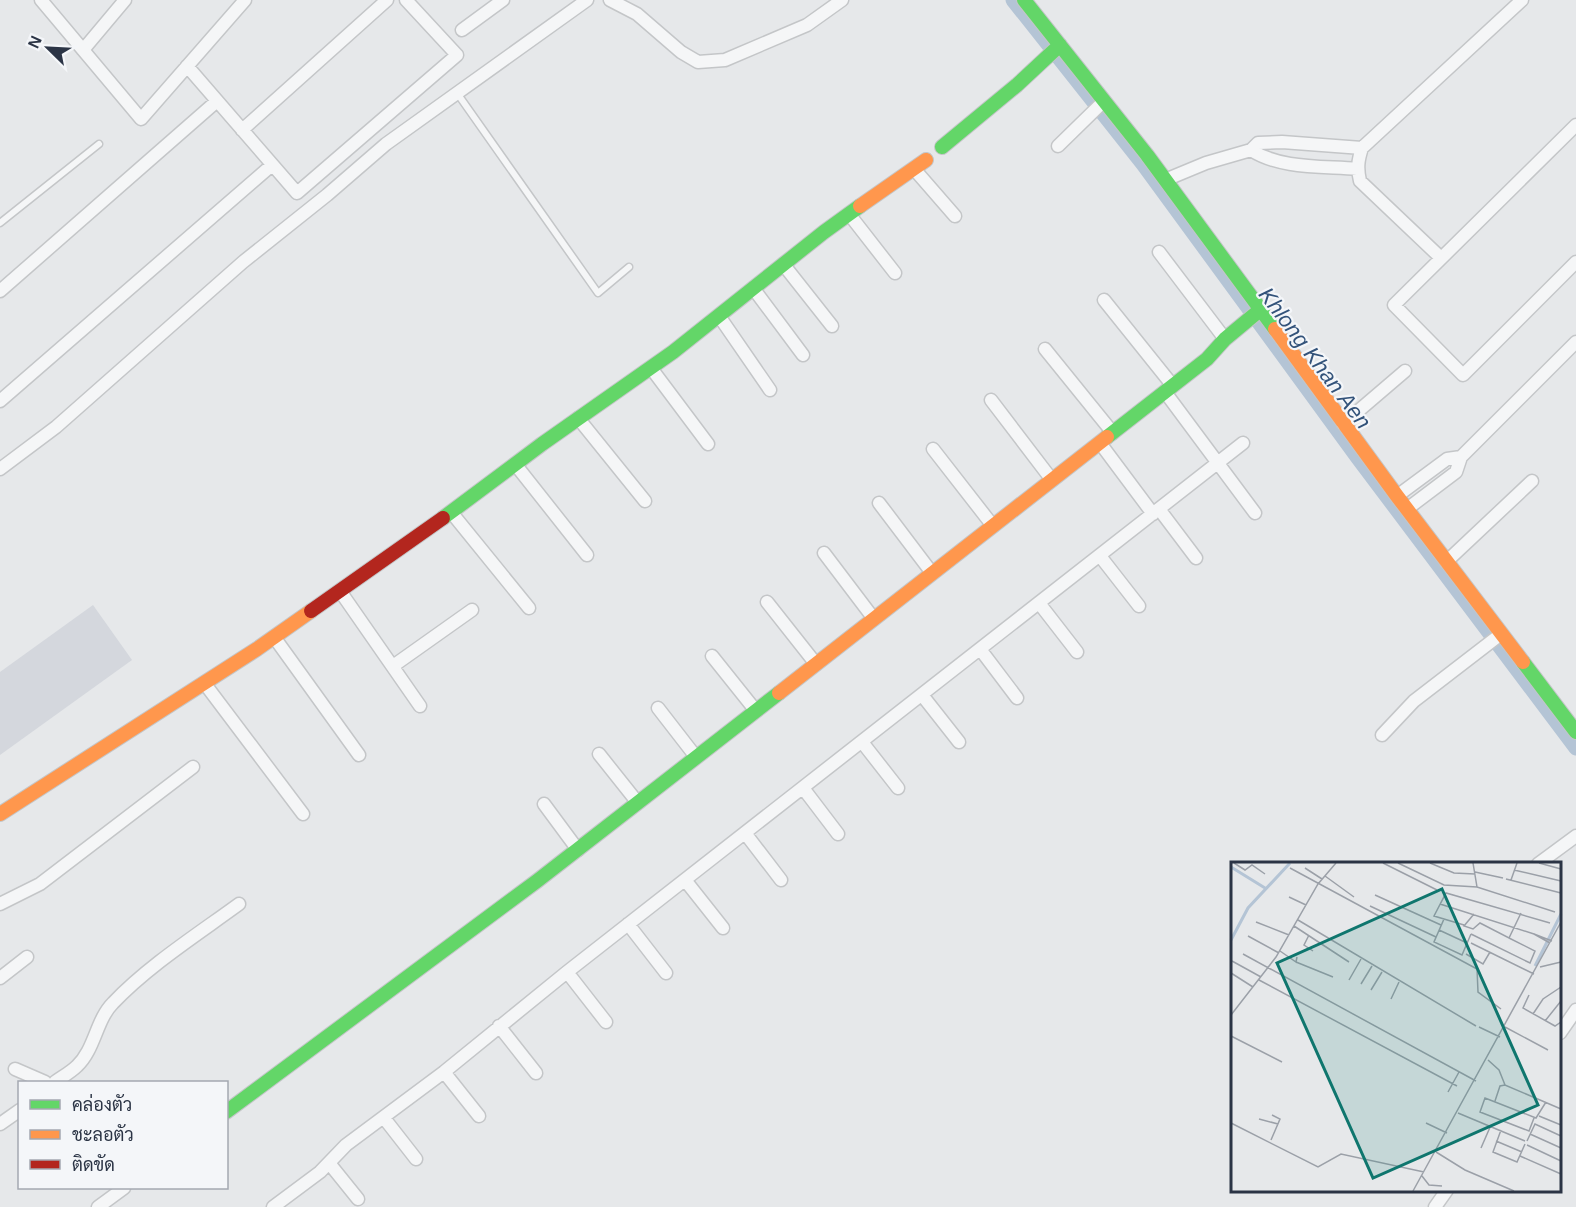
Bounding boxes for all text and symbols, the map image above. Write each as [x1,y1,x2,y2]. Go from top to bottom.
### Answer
north arrow [18,18,78,78]
text: N [25,33,45,51]
water label: Khlong Khan Aen [1254,282,1376,434]
inset map [1231,862,1561,1192]
legend [18,1081,228,1189]
text: คล่องตัว [72,1093,132,1115]
text: ชะลอตัว [72,1124,134,1145]
text: ติดขัด [72,1154,115,1175]

